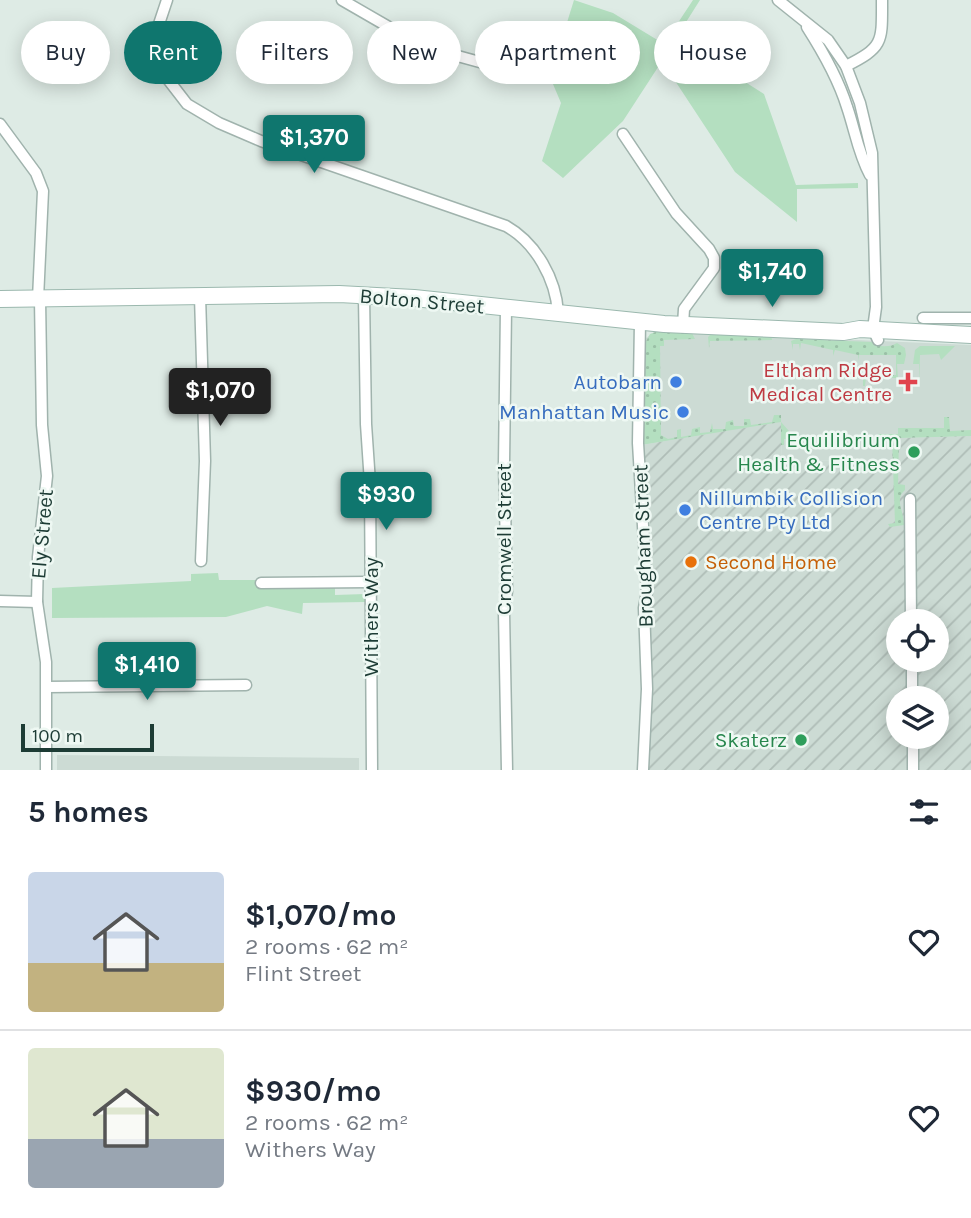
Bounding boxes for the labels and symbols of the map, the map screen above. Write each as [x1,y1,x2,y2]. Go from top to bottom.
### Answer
pin: $1,370 [257,116,371,175]
pin: $1,740 [715,250,829,309]
street label: Bolton Street [359,284,485,318]
place label: Eltham Ridge Medical Centre [749,358,892,406]
pin: $1,070 [163,368,277,428]
place label: Autobarn [574,370,662,394]
marker: Eltham Ridge Medical Centre [898,372,918,392]
marker: Autobarn [668,374,684,390]
place label: Manhattan Music [499,400,669,424]
marker: Manhattan Music [675,404,691,420]
place label: Equilibrium Health & Fitness [737,428,900,476]
marker: Equilibrium Health & Fitness [906,444,922,460]
street label: Cromwell Street [492,463,516,615]
street label: Brougham Street [628,464,658,628]
pin: $930 [345,472,427,532]
place label: Nillumbik Collision Centre Pty Ltd [699,486,883,534]
street label: Ely Street [26,488,58,580]
marker: Nillumbik Collision Centre Pty Ltd [677,502,693,518]
place label: Second Home [705,550,837,574]
marker: Second Home [683,554,699,570]
street label: Withers Way [359,557,383,677]
pin: $1,410 [90,642,204,702]
scale bar [21,721,154,753]
place label: Skaterz [715,728,787,752]
marker: Skaterz [793,732,809,748]

